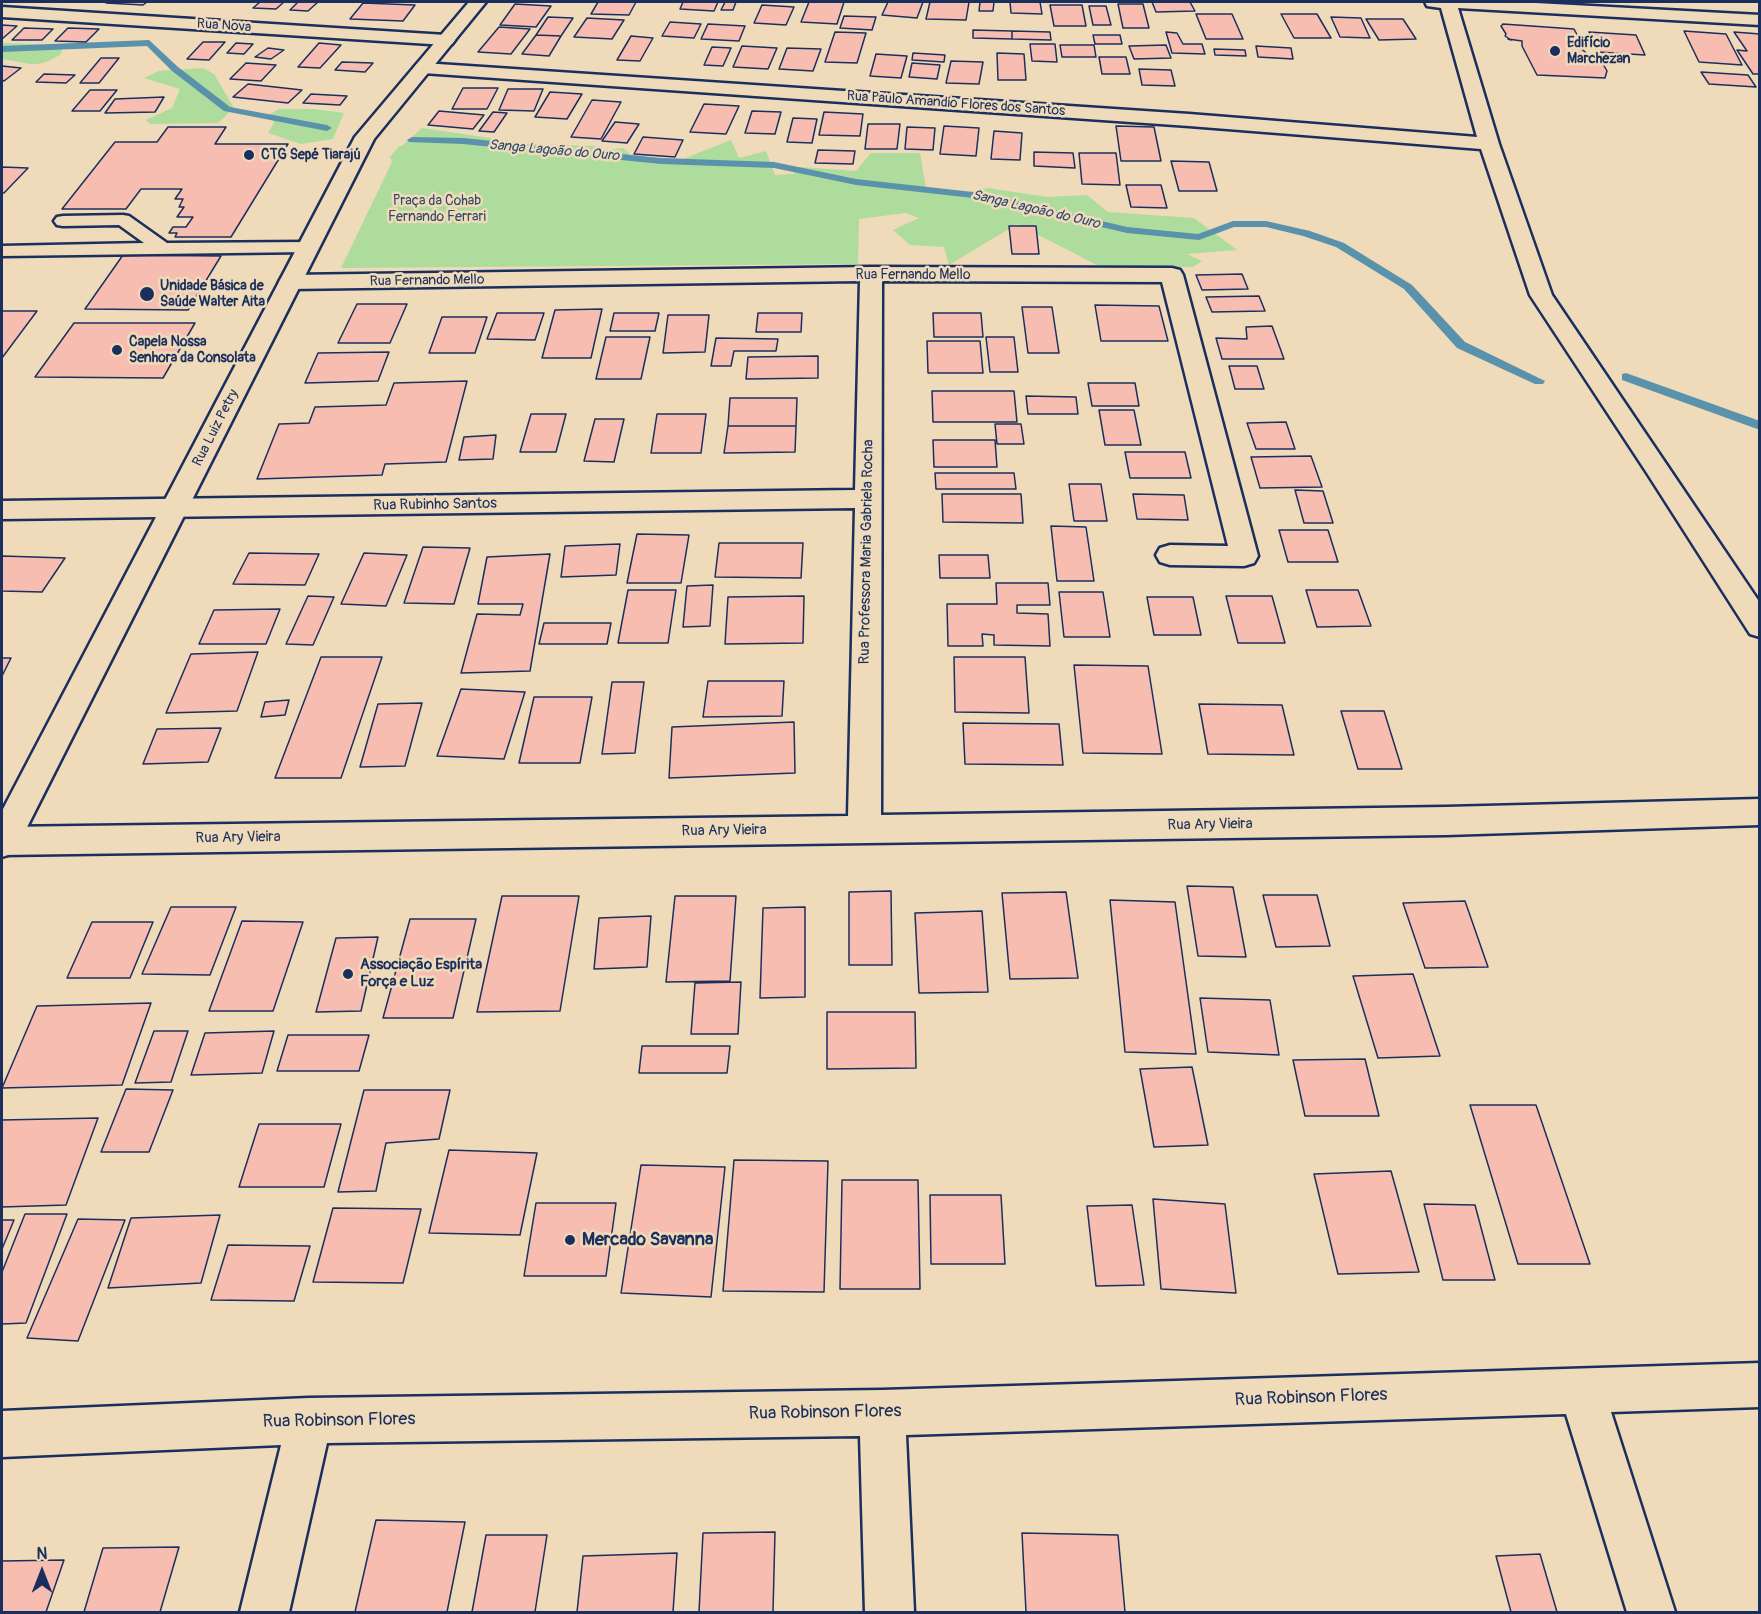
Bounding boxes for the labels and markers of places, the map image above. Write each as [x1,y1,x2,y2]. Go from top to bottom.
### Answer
place label: Edifício Marchezan [1567,35,1630,68]
marker: Edifício Marchezan [1548,44,1562,58]
place label: CTG Sepé Tiarajú [261,147,361,163]
marker: CTG Sepé Tiarajú [242,148,256,162]
place label: Unidade Básica de Saúde Walter Aita [160,278,265,310]
marker: Unidade Básica de Saúde Walter Aita [138,285,156,303]
place label: Capela Nossa Senhora da Consolata [129,334,256,366]
marker: Capela Nossa Senhora da Consolata [110,343,124,357]
place label: Associação Espírita Força e Luz [360,956,482,991]
marker: Associação Espírita Força e Luz [341,967,355,981]
place label: Mercado Savanna [582,1229,713,1251]
marker: Mercado Savanna [563,1233,577,1247]

